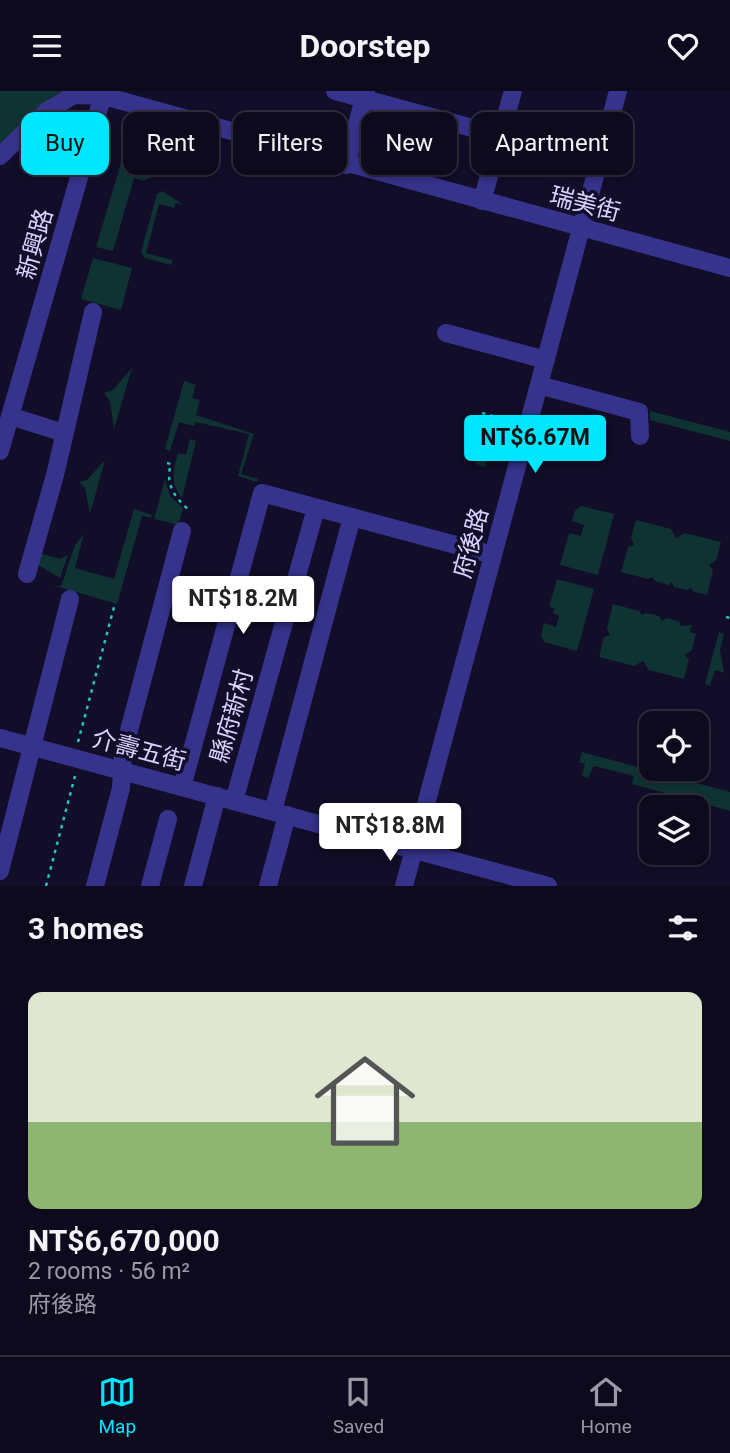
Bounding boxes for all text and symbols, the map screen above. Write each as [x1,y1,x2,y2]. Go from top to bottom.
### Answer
icon: menu [28,27,66,65]
text: Doorstep [299,27,431,65]
icon: heart [664,27,702,65]
chip: Buy [21,112,109,175]
chip: Rent [123,112,219,175]
chip: Filters [233,112,347,175]
chip: New [361,112,457,175]
chip: Apartment [471,112,633,175]
street label: 瑞美街 [547,181,623,227]
street label: 新興路 [12,206,58,282]
pin: NT$6.67M [463,415,607,475]
text: NT$6.67M [480,424,590,451]
street label: 府後路 [448,505,494,581]
pin: NT$18.2M [171,577,315,636]
text: NT$18.2M [188,585,298,612]
street label: 縣府新村 [205,666,259,766]
map controls [639,711,709,865]
button: locate [639,711,709,781]
street label: 介壽五街 [89,724,189,776]
button: layers [639,795,709,865]
pin: NT$18.8M [318,803,462,863]
text: NT$18.8M [335,812,445,839]
icon: filters [664,909,702,947]
text: 3 homes [28,911,144,946]
icon: home [302,1038,428,1164]
text: NT$6,670,000 [28,1223,220,1258]
text: 2 rooms · 56 m² [28,1258,190,1285]
text: 府後路 [28,1291,97,1318]
tab: Map [98,1373,136,1438]
tab: Saved [333,1373,384,1438]
tab: Home [581,1373,632,1438]

